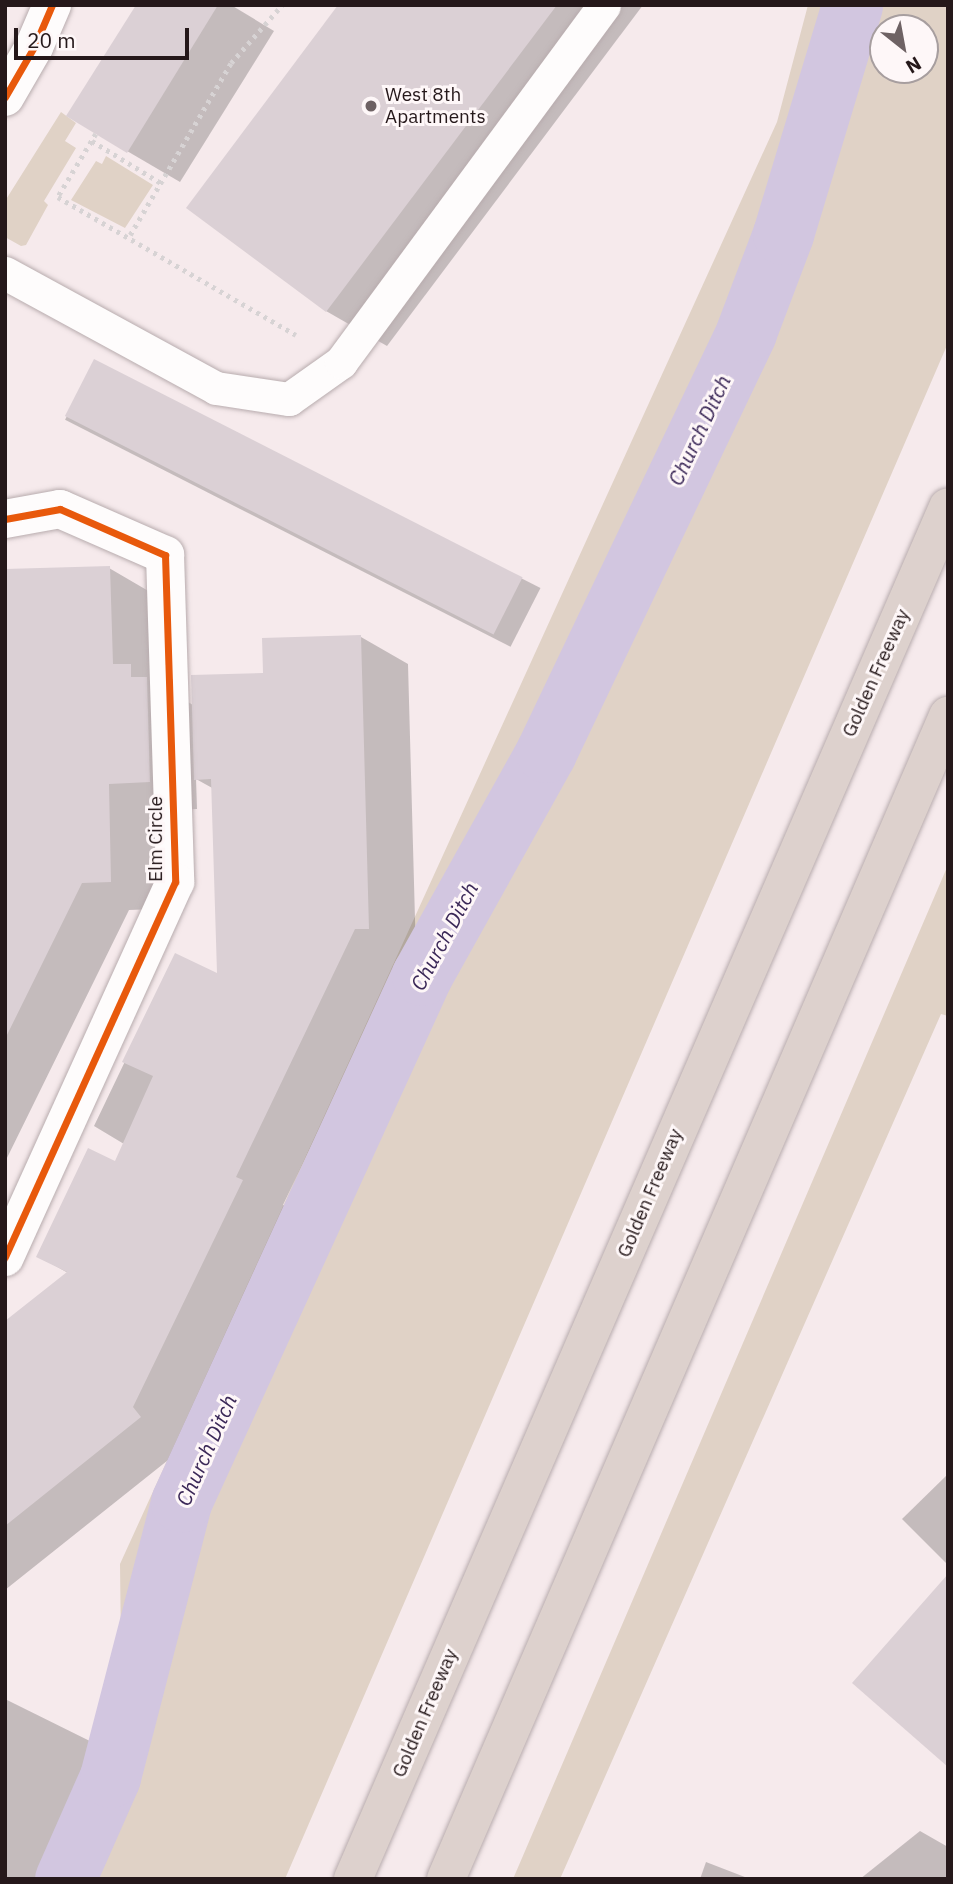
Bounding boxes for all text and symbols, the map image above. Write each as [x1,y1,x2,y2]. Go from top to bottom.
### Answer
scale bar [18,14,192,58]
north arrow [869,14,939,84]
text: 20 m [27,26,76,54]
text: N [902,51,926,79]
place label: West 8th Apartments [385,84,486,128]
marker: West 8th Apartments [363,98,379,114]
water label: Church Ditch [662,371,736,489]
street label: Golden Freeway [838,606,914,740]
street label: Elm Circle [145,796,167,882]
water label: Church Ditch [405,878,483,994]
street label: Golden Freeway [613,1125,687,1261]
water label: Church Ditch [170,1391,242,1509]
street label: Golden Freeway [388,1645,462,1781]

